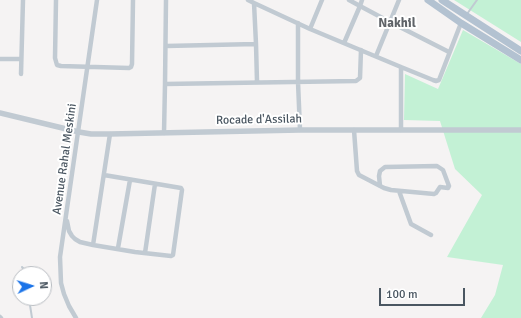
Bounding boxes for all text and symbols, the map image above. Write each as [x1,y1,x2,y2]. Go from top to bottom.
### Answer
district label: Nakhil [378,16,416,32]
street label: Avenue Rahal Meskini [50,102,80,216]
street label: Rocade d'Assilah [216,112,302,128]
north arrow [12,266,52,306]
scale bar [381,280,467,306]
text: N [37,281,50,289]
text: 100 m [386,287,418,302]

